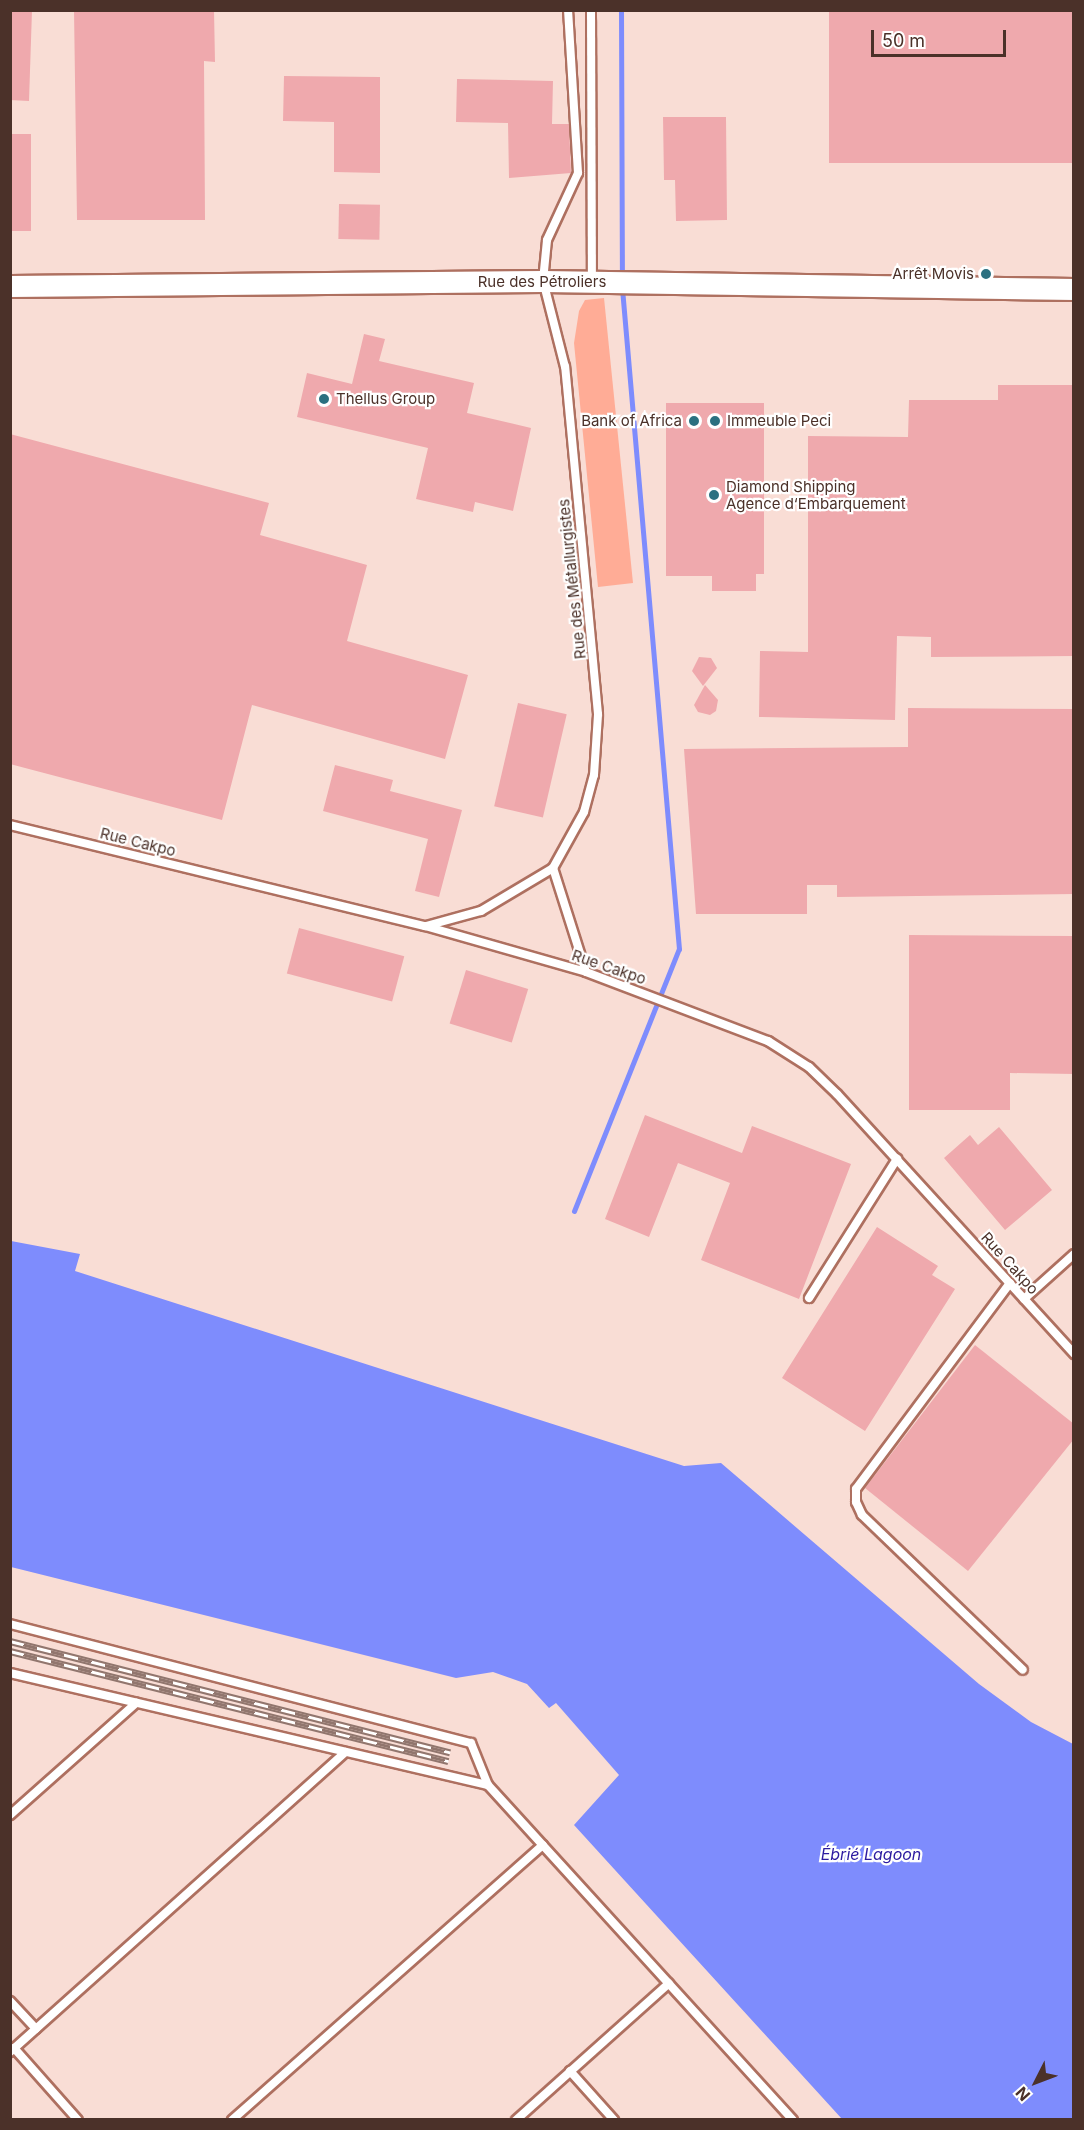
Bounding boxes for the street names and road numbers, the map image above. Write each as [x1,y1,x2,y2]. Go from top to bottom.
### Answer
street label: Rue des Pétroliers [478,273,606,291]
street label: Rue des Métallurgistes [555,498,589,660]
street label: Rue Cakpo [98,824,178,860]
street label: Rue Cakpo [570,946,648,988]
street label: Rue Cakpo [977,1228,1043,1298]

